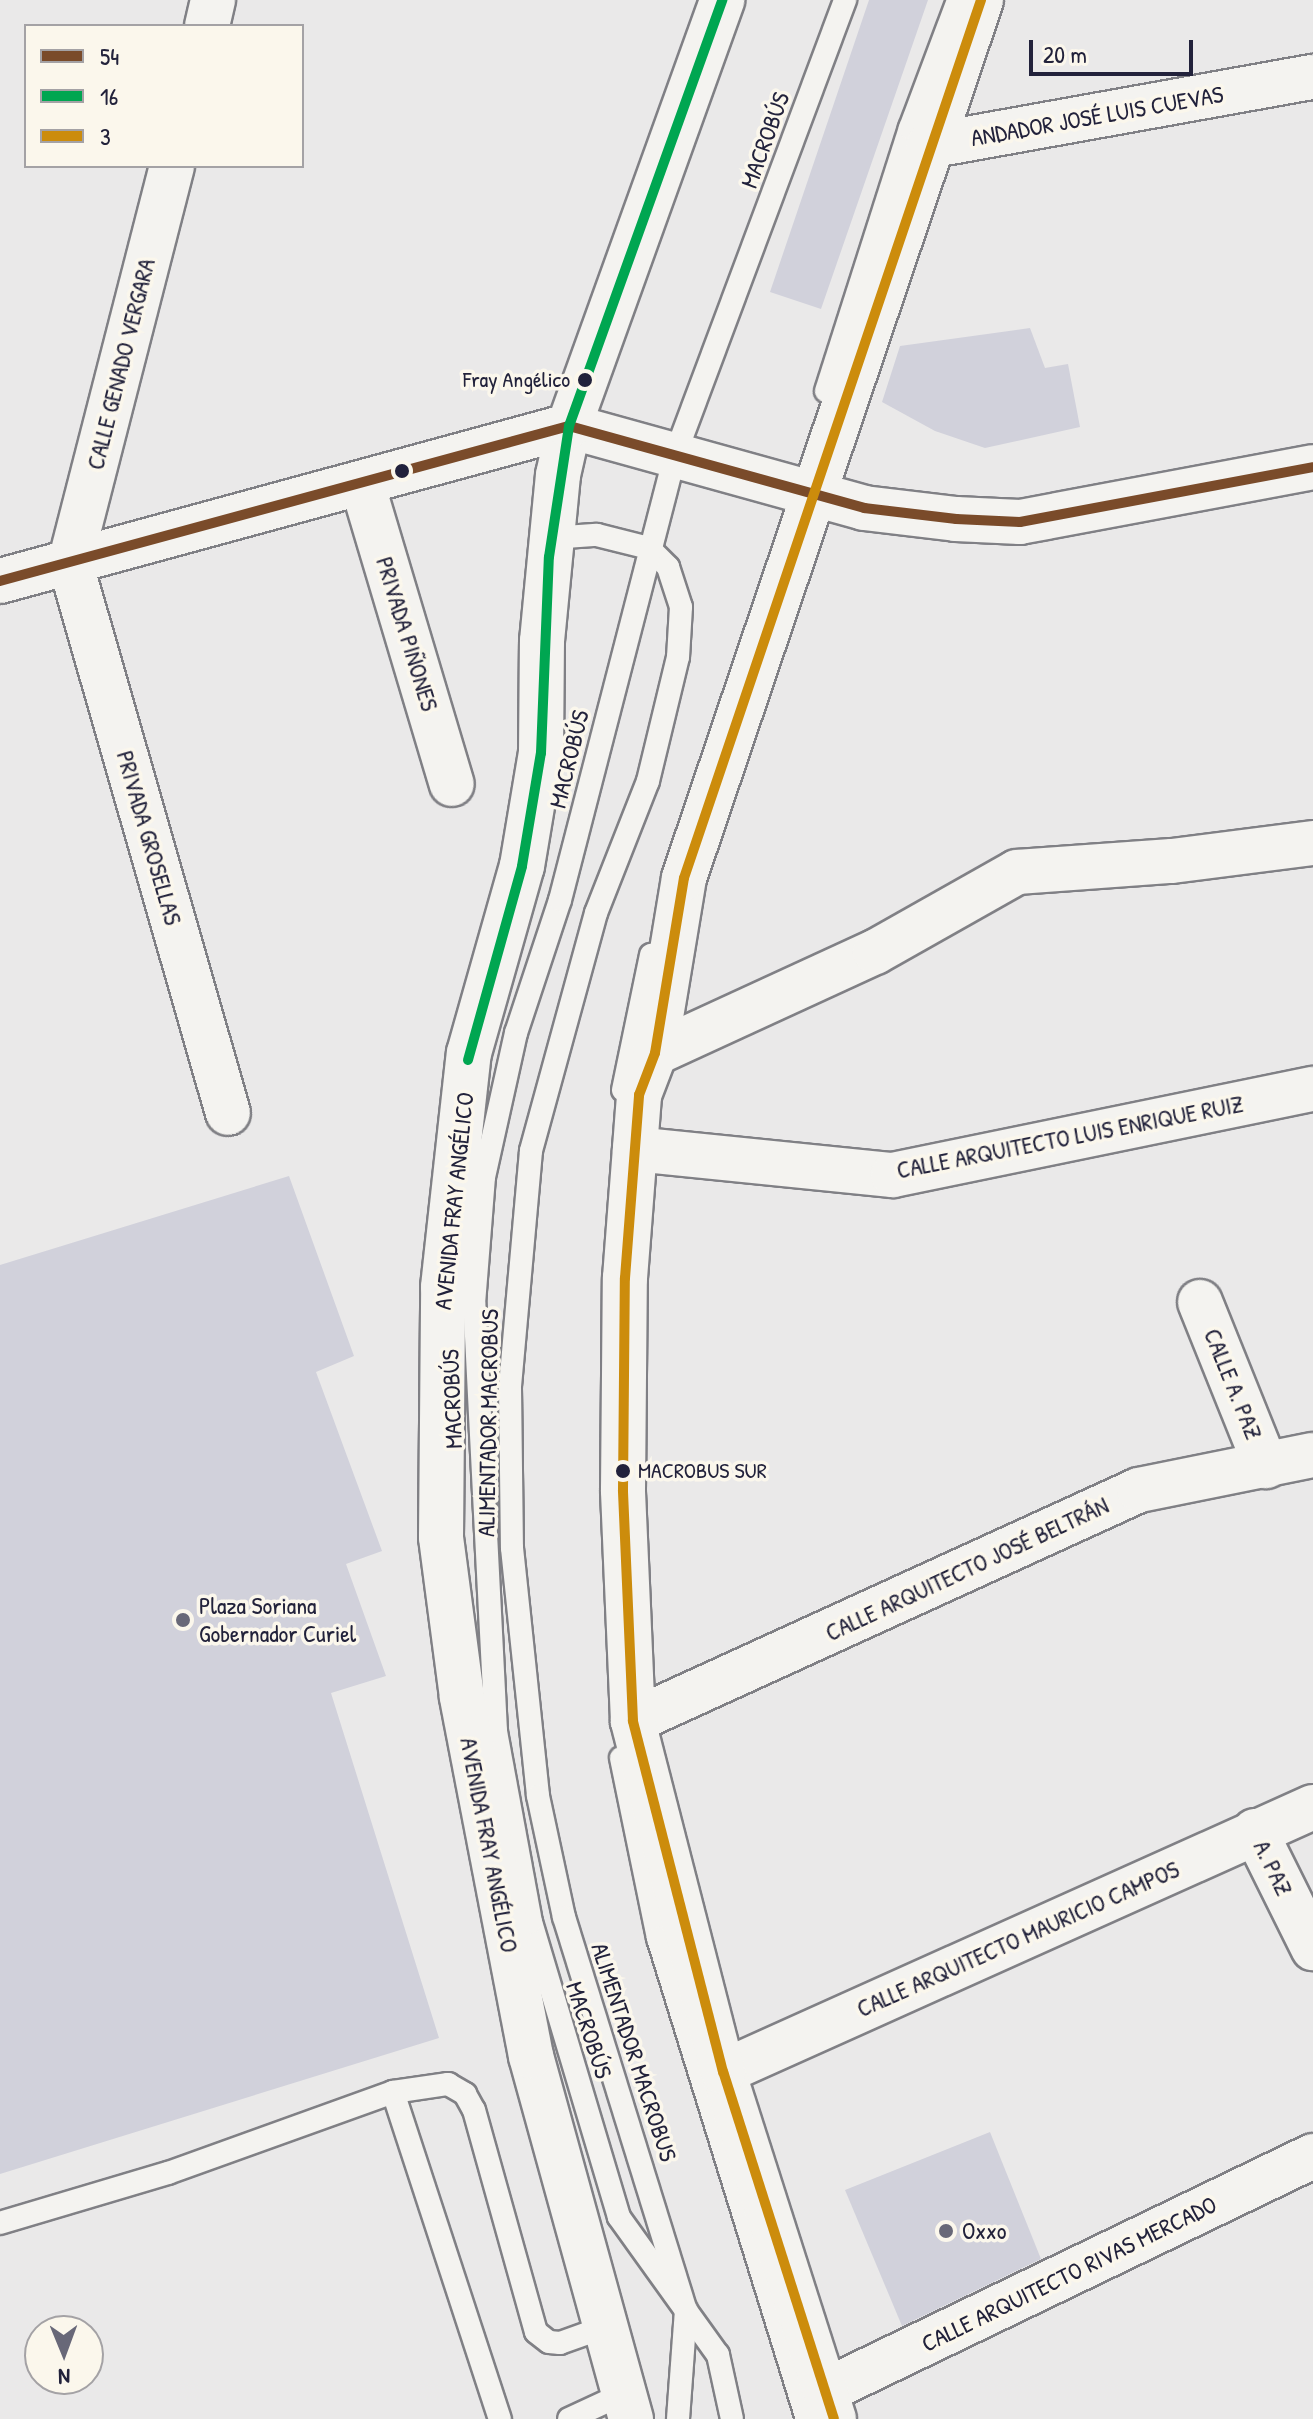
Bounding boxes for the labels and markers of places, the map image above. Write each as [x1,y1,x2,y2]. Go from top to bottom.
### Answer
place label: Fray Angélico [463,367,570,393]
marker: Fray Angélico [577,372,593,388]
unlabelled marker [394,463,410,479]
place label: MACROBUS SUR [638,1458,767,1484]
marker: MACROBUS SUR [615,1463,631,1479]
place label: Plaza Soriana Gobernador Curiel [199,1592,356,1648]
marker: Plaza Soriana Gobernador Curiel [174,1611,192,1629]
place label: Oxxo [962,2217,1007,2245]
marker: Oxxo [937,2222,955,2240]

